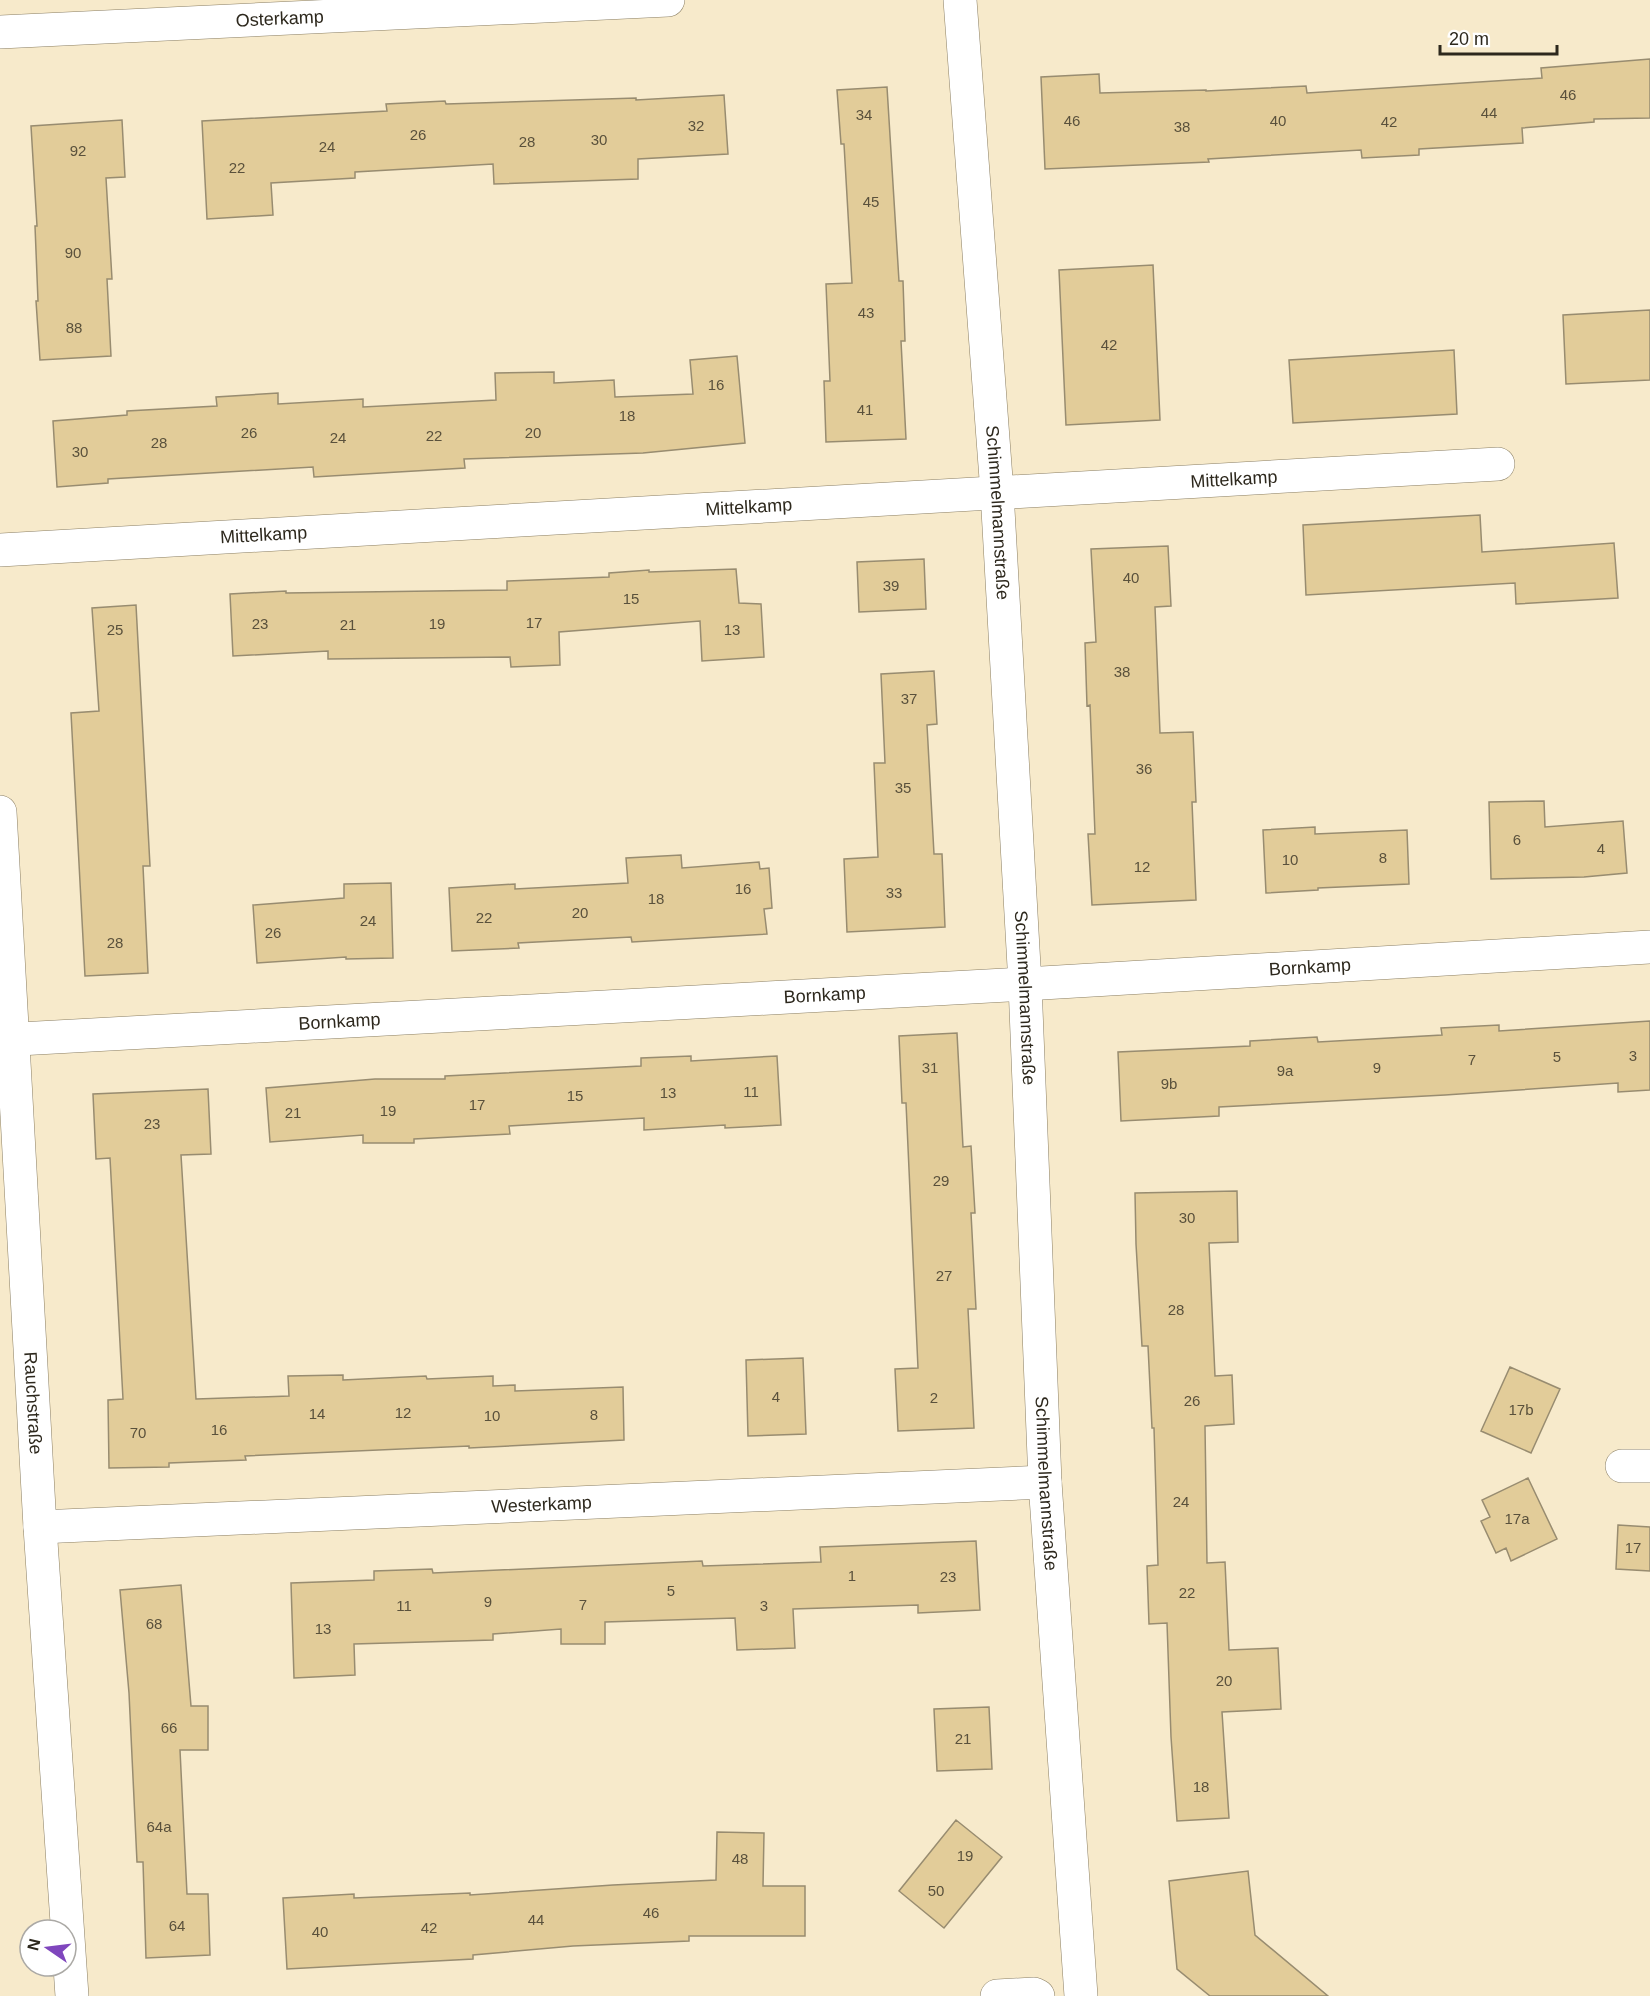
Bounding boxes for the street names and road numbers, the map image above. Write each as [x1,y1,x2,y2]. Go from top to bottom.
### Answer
street label: Osterkamp [235,7,324,31]
street label: Schimmelmannstraße [982,424,1013,601]
street label: Mittelkamp [1190,467,1278,492]
street label: Mittelkamp [705,495,793,519]
street label: Mittelkamp [220,522,308,547]
street label: Schimmelmannstraße [1011,910,1039,1086]
street label: Bornkamp [1268,955,1352,980]
street label: Bornkamp [783,983,866,1007]
street label: Bornkamp [298,1009,381,1034]
street label: Rauchstraße [20,1351,46,1455]
street label: Schimmelmannstraße [1032,1396,1061,1571]
street label: Westerkamp [491,1492,592,1517]

